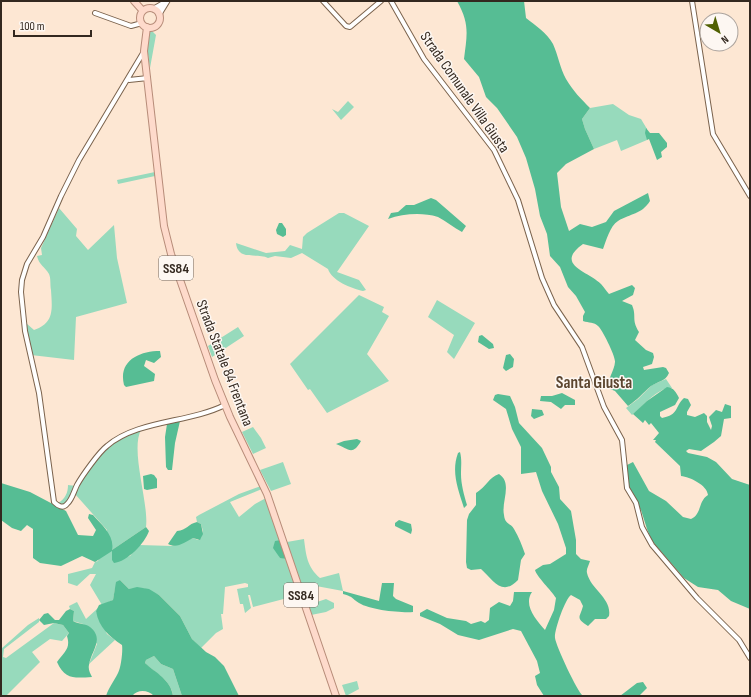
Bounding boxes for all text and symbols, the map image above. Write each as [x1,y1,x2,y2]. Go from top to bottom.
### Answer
scale bar [14,12,91,38]
north arrow [699,12,739,52]
text: 100 m [20,19,45,34]
street label: Strada Comunale Villa Giusta [416,28,514,157]
text: N [718,33,731,46]
road number: SS84 [159,256,193,280]
street label: Strada Statale 84 Frentana [192,297,257,429]
district label: Santa Giusta [556,373,632,393]
road number: SS84 [284,583,318,607]

